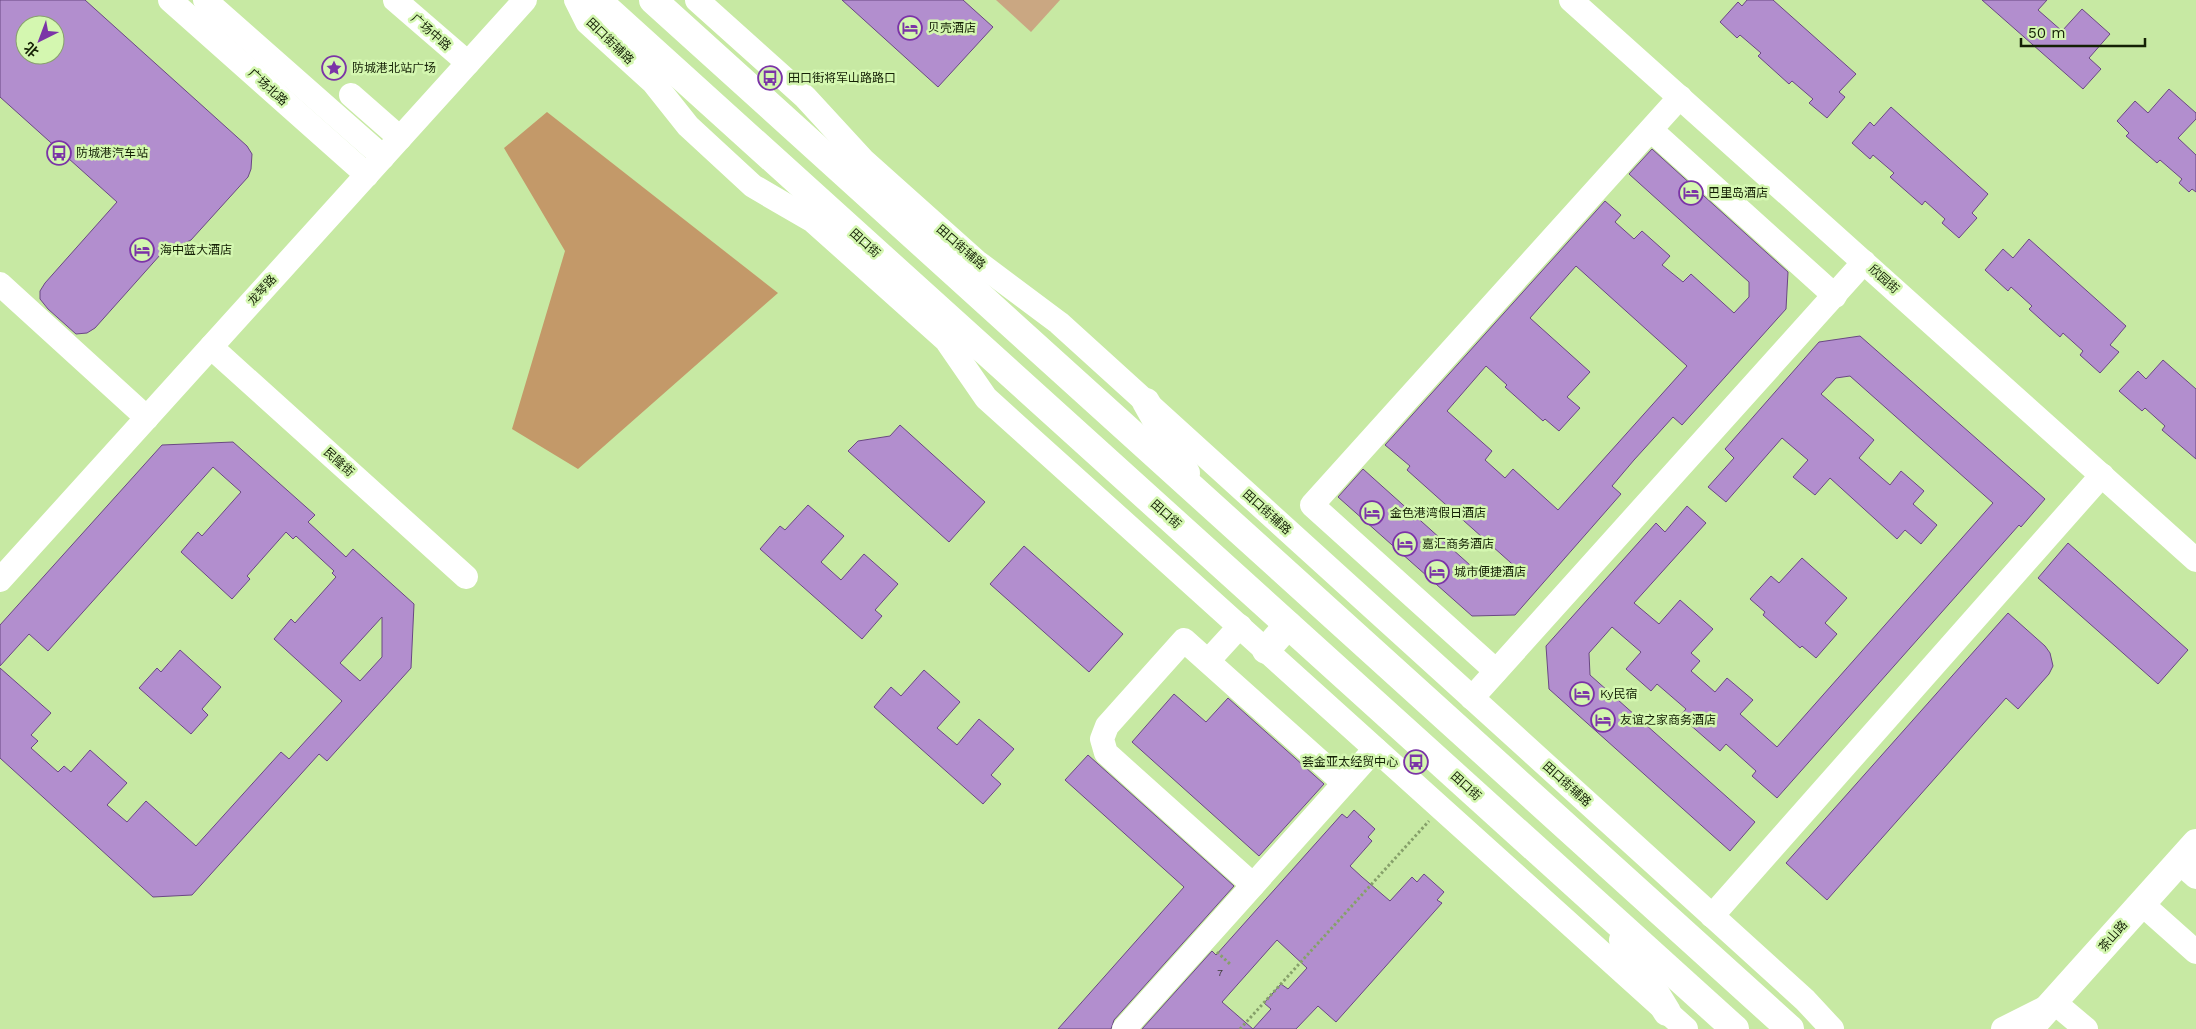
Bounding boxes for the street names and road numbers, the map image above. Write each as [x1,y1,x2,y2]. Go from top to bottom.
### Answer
street label: 广场中路 [408,11,454,53]
street label: 田口街辅路 [584,15,636,67]
street label: 广场北路 [245,66,291,108]
street label: 田口街辅路 [934,222,988,272]
street label: 田口街 [847,226,883,260]
street label: 欣园街 [1866,262,1902,296]
street label: 龙琴路 [245,272,279,308]
street label: 民隆街 [321,445,357,479]
street label: 田口街辅路 [1240,487,1294,537]
street label: 田口街 [1148,497,1184,531]
street label: 田口街辅路 [1540,759,1594,809]
street label: 田口街 [1448,769,1484,803]
street label: 茶山路 [2096,918,2130,954]

